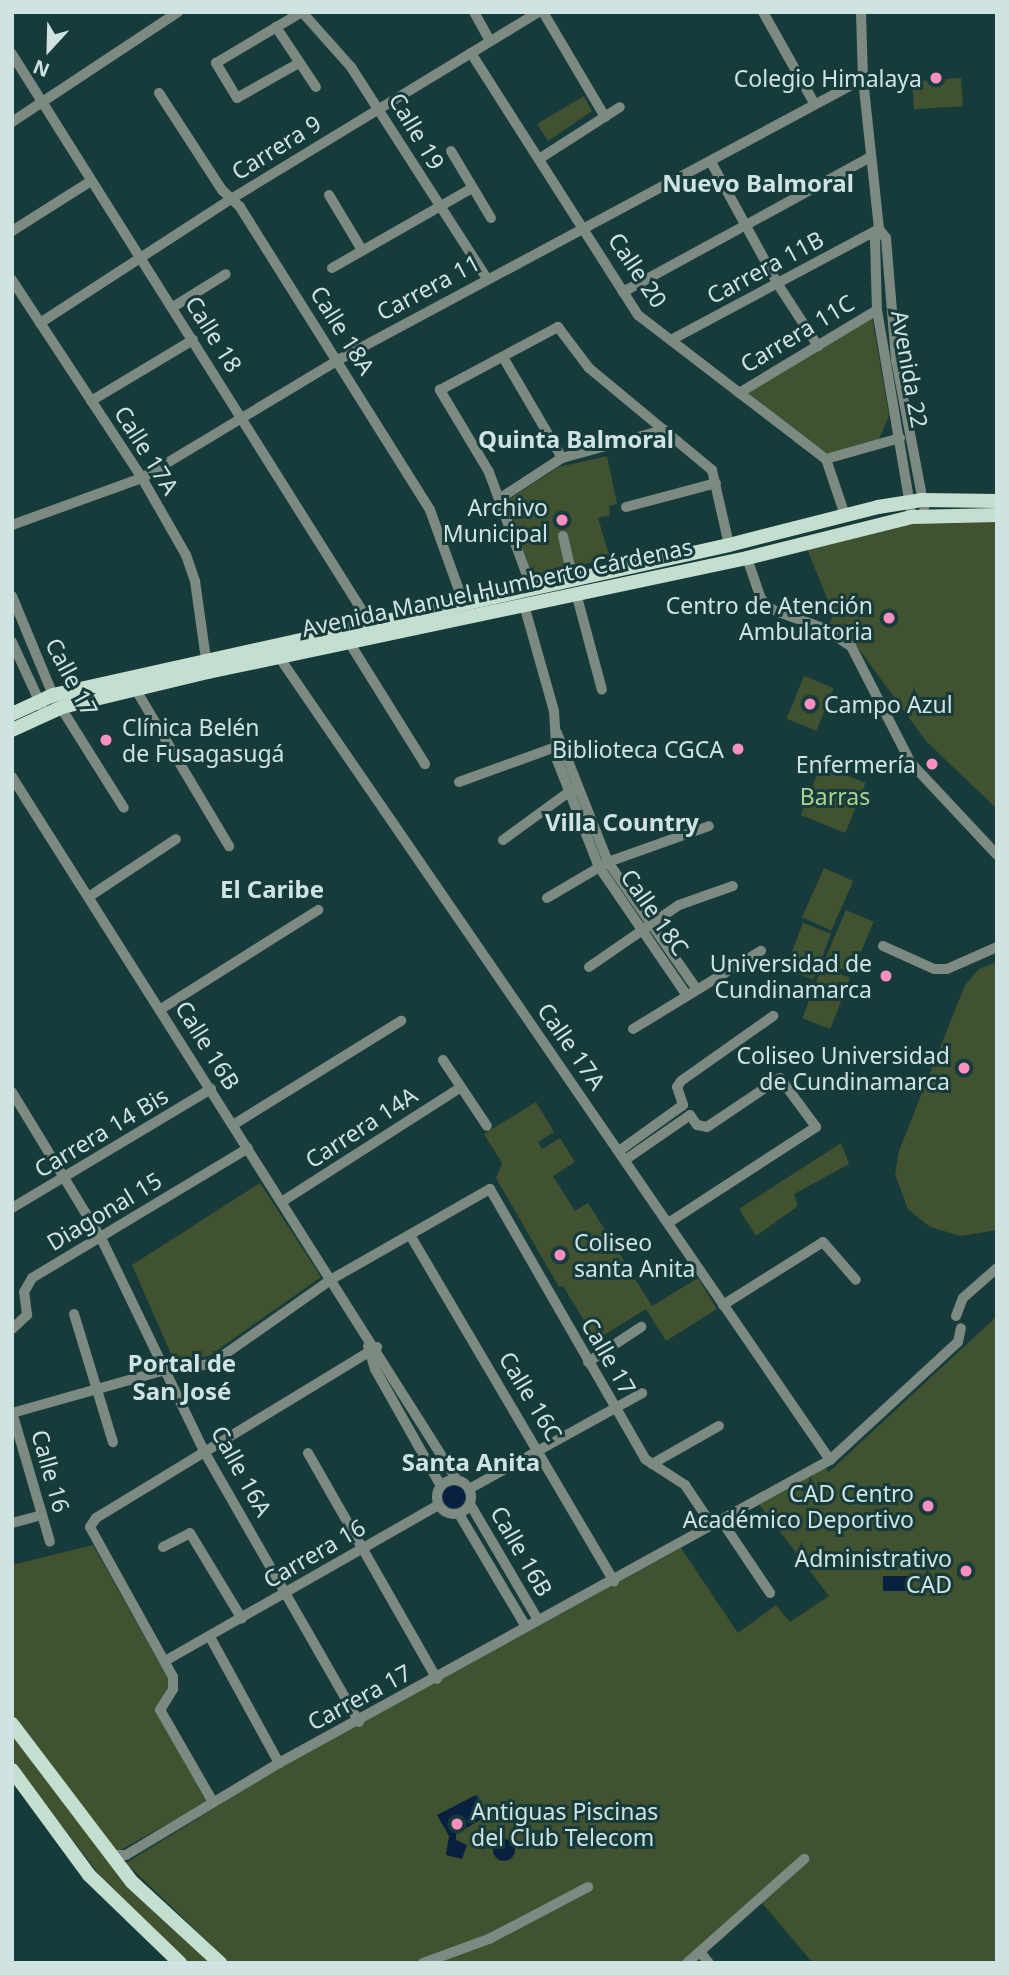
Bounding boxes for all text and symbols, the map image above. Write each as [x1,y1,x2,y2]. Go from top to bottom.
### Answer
north arrow [14,14,84,84]
text: N [29,54,53,83]
place label: Colegio Himalaya [734,64,922,92]
marker: Colegio Himalaya [928,70,944,86]
street label: Calle 19 [383,88,451,174]
street label: Carrera 9 [226,109,326,185]
district label: Nuevo Balmoral [662,169,854,197]
street label: Carrera 11B [702,225,828,309]
street label: Calle 20 [603,227,673,313]
street label: Carrera 11 [372,248,484,326]
street label: Calle 18A [305,281,381,379]
street label: Carrera 11C [735,288,859,378]
street label: Calle 18 [180,291,248,377]
street label: Avenida 22 [886,308,934,430]
street label: Calle 17A [109,401,185,499]
district label: Quinta Balmoral [478,425,674,453]
place label: Archivo Municipal [443,493,548,547]
marker: Archivo Municipal [554,512,570,528]
street label: Avenida Manuel Humberto Cárdenas [299,532,695,642]
place label: Centro de Atención Ambulatoria [666,591,873,645]
marker: Centro de Atención Ambulatoria [879,608,899,628]
street label: Calle 17 [40,633,104,721]
place label: Campo Azul [824,690,953,718]
marker: Campo Azul [802,696,818,712]
place label: Clínica Belén de Fusagasugá [122,713,284,767]
marker: Clínica Belén de Fusagasugá [96,730,116,750]
place label: Biblioteca CGCA [552,735,724,763]
marker: Biblioteca CGCA [730,741,746,757]
place label: Enfermería [796,750,916,778]
marker: Enfermería [922,754,942,774]
park label: Barras [800,782,870,810]
district label: Villa Country [545,808,699,836]
street label: Calle 18C [615,863,695,961]
district label: El Caribe [220,875,324,903]
place label: Universidad de Cundinamarca [710,949,872,1003]
marker: Universidad de Cundinamarca [878,968,894,984]
street label: Calle 16B [170,995,246,1095]
street label: Calle 17A [532,997,612,1095]
place label: Coliseo Universidad de Cundinamarca [737,1041,950,1095]
marker: Coliseo Universidad de Cundinamarca [956,1060,972,1076]
street label: Carrera 14 Bis [29,1081,173,1183]
street label: Carrera 14A [300,1081,422,1173]
street label: Diagonal 15 [42,1166,166,1256]
place label: Coliseo santa Anita [574,1228,695,1282]
marker: Coliseo santa Anita [552,1247,568,1263]
street label: Calle 17 [576,1312,642,1400]
street label: Calle 16C [494,1346,568,1446]
district label: Portal de San José [128,1349,236,1405]
street label: Calle 16A [206,1421,278,1521]
street label: Calle 16 [26,1427,76,1515]
district label: Santa Anita [402,1448,540,1476]
place label: CAD Centro Académico Deportivo [683,1479,914,1533]
marker: CAD Centro Académico Deportivo [920,1498,936,1514]
street label: Calle 16B [485,1501,559,1601]
street label: Carrera 16 [258,1513,370,1593]
place label: Administrativo CAD [794,1544,952,1598]
marker: Administrativo CAD [958,1563,974,1579]
street label: Carrera 17 [303,1658,415,1736]
place label: Antiguas Piscinas del Club Telecom [471,1797,658,1851]
marker: Antiguas Piscinas del Club Telecom [449,1816,465,1832]

